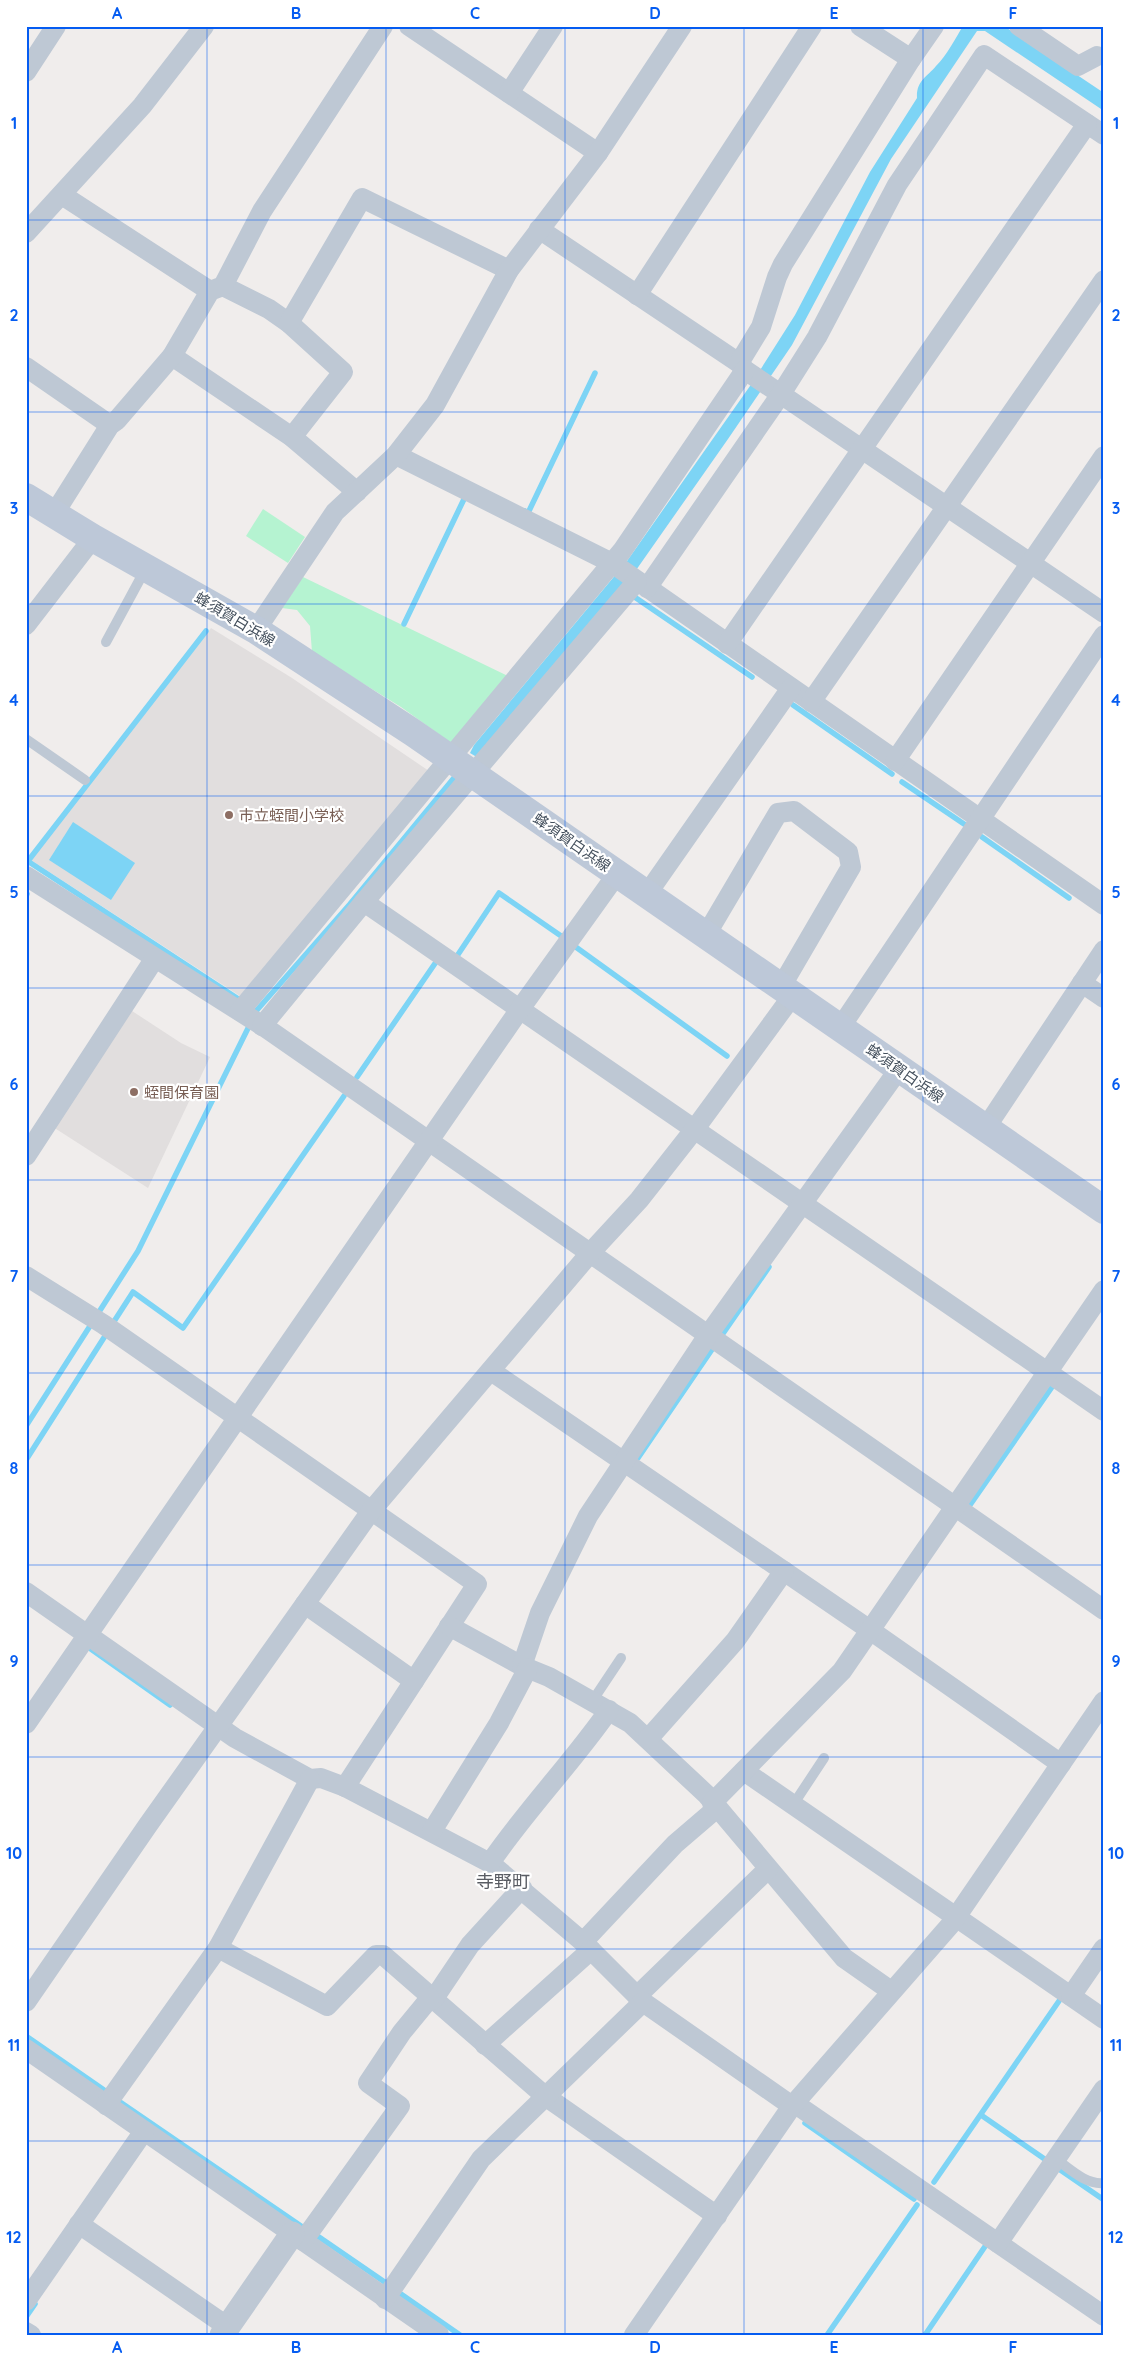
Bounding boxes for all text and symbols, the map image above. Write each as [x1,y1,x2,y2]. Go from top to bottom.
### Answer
text: A [112,3,123,23]
text: B [291,3,301,23]
text: C [470,3,480,23]
text: D [649,3,661,23]
text: E [829,3,839,23]
text: F [1009,3,1018,23]
text: 1 [11,113,17,133]
text: 1 [1113,113,1119,133]
text: 2 [9,305,19,325]
text: 2 [1111,305,1121,325]
text: 3 [10,498,18,518]
text: 3 [1112,498,1120,518]
street label: 蜂須賀白浜線 [192,588,278,650]
text: 4 [9,690,19,710]
text: 4 [1111,690,1121,710]
place label: 市立蛭間小学校 [239,806,344,825]
street label: 蜂須賀白浜線 [530,808,614,876]
marker: 市立蛭間小学校 [223,809,235,821]
text: 5 [9,882,19,902]
text: 5 [1111,882,1121,902]
street label: 蜂須賀白浜線 [863,1039,947,1107]
text: 6 [10,1074,19,1094]
text: 6 [1112,1074,1121,1094]
place label: 蛭間保育園 [144,1083,219,1102]
marker: 蛭間保育園 [128,1086,140,1098]
text: 7 [10,1266,19,1286]
text: 7 [1112,1266,1121,1286]
text: 8 [10,1458,19,1478]
text: 8 [1112,1458,1121,1478]
text: 9 [9,1651,19,1671]
text: 9 [1111,1651,1121,1671]
text: 10 [6,1843,22,1863]
text: 10 [1108,1843,1124,1863]
district label: 寺野町 [476,1870,530,1893]
text: 11 [8,2035,20,2055]
text: 11 [1110,2035,1122,2055]
text: 12 [6,2227,22,2247]
text: 12 [1108,2227,1124,2247]
text: A [112,2337,123,2357]
text: B [291,2337,301,2357]
text: C [470,2337,480,2357]
text: D [649,2337,661,2357]
text: E [829,2337,839,2357]
text: F [1009,2337,1018,2357]

